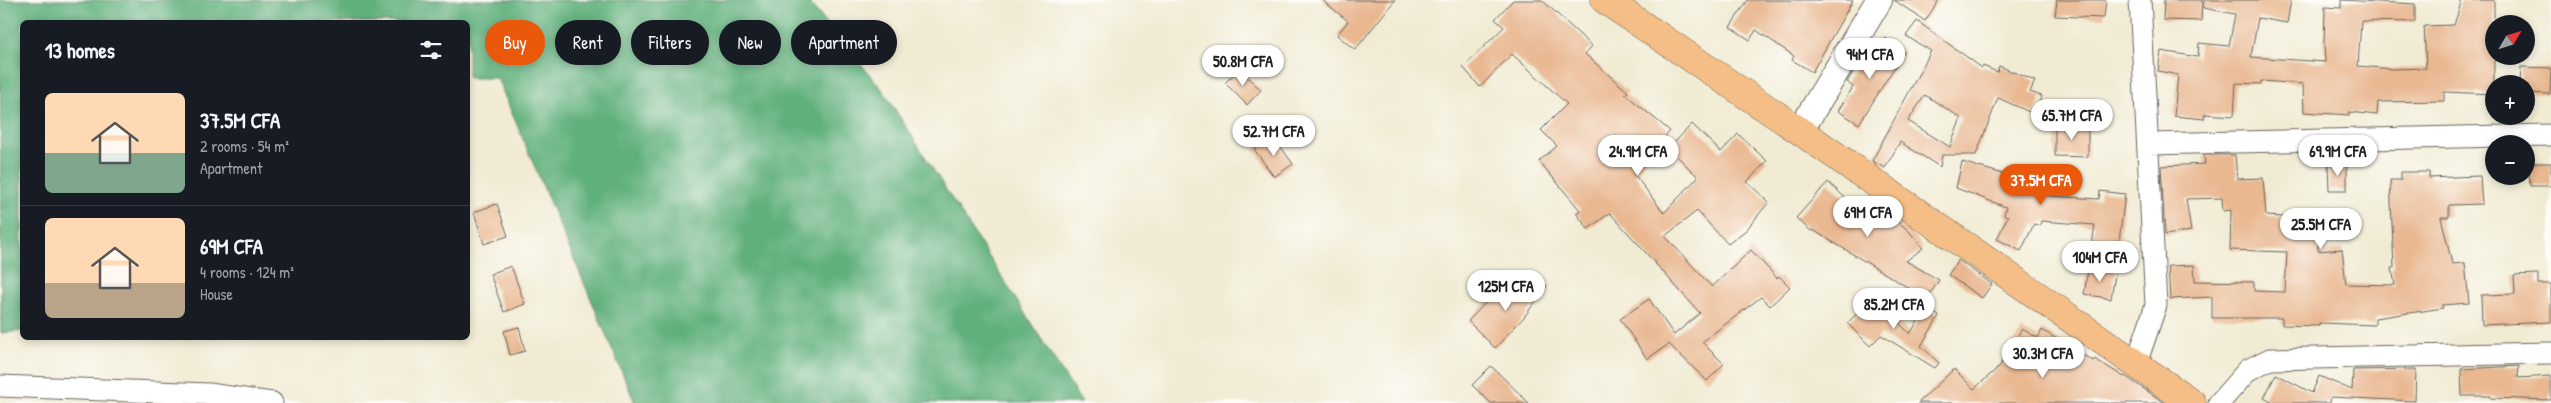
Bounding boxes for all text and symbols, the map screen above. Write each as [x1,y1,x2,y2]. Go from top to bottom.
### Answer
north arrow [2485,15,2535,65]
map controls [2485,15,2535,185]
chip: Buy [485,20,545,65]
chip: Rent [555,20,621,65]
chip: Filters [631,20,709,65]
chip: New [719,20,781,65]
chip: Apartment [791,20,897,65]
text: 13 homes [45,36,115,65]
icon: filters [417,36,445,64]
pin: 94M CFA [1824,38,1916,80]
text: 94M CFA [1846,43,1894,65]
pin: 50.8M CFA [1186,44,1300,87]
text: 50.8M CFA [1213,50,1273,72]
button: + [2485,75,2535,125]
pin: 65.7M CFA [2015,98,2129,141]
text: 65.7M CFA [2042,104,2102,126]
text: 37.5M CFA [200,106,280,135]
icon: home [85,113,145,173]
pin: 52.7M CFA [1217,114,1331,157]
text: 52.7M CFA [1243,120,1305,142]
pin: 24.9M CFA [1581,134,1695,177]
pin: 69.9M CFA [2281,134,2395,177]
text: 2 rooms · 54 m² [200,135,289,157]
button: − [2485,135,2535,185]
text: 24.9M CFA [1609,140,1667,162]
text: 69.9M CFA [2309,140,2367,162]
text: Apartment [200,157,263,179]
pin: 37.5M CFA [1984,164,2098,206]
text: 37.5M CFA [2010,169,2072,191]
pin: 69M CFA [1822,196,1914,238]
text: 69M CFA [1844,201,1892,223]
pin: 25.5M CFA [2264,208,2378,250]
text: 25.5M CFA [2291,213,2351,235]
text: 69M CFA [200,232,263,261]
icon: home [85,238,145,298]
pin: 104M CFA [2048,240,2152,283]
text: 104M CFA [2073,246,2127,268]
text: 4 rooms · 124 m² [200,261,294,283]
pin: 125M CFA [1454,270,1558,312]
text: 125M CFA [1478,275,1534,297]
text: House [200,283,233,305]
pin: 85.2M CFA [1837,288,1951,330]
text: 85.2M CFA [1864,293,1924,315]
pin: 30.3M CFA [1986,336,2100,379]
text: 30.3M CFA [2013,342,2073,364]

